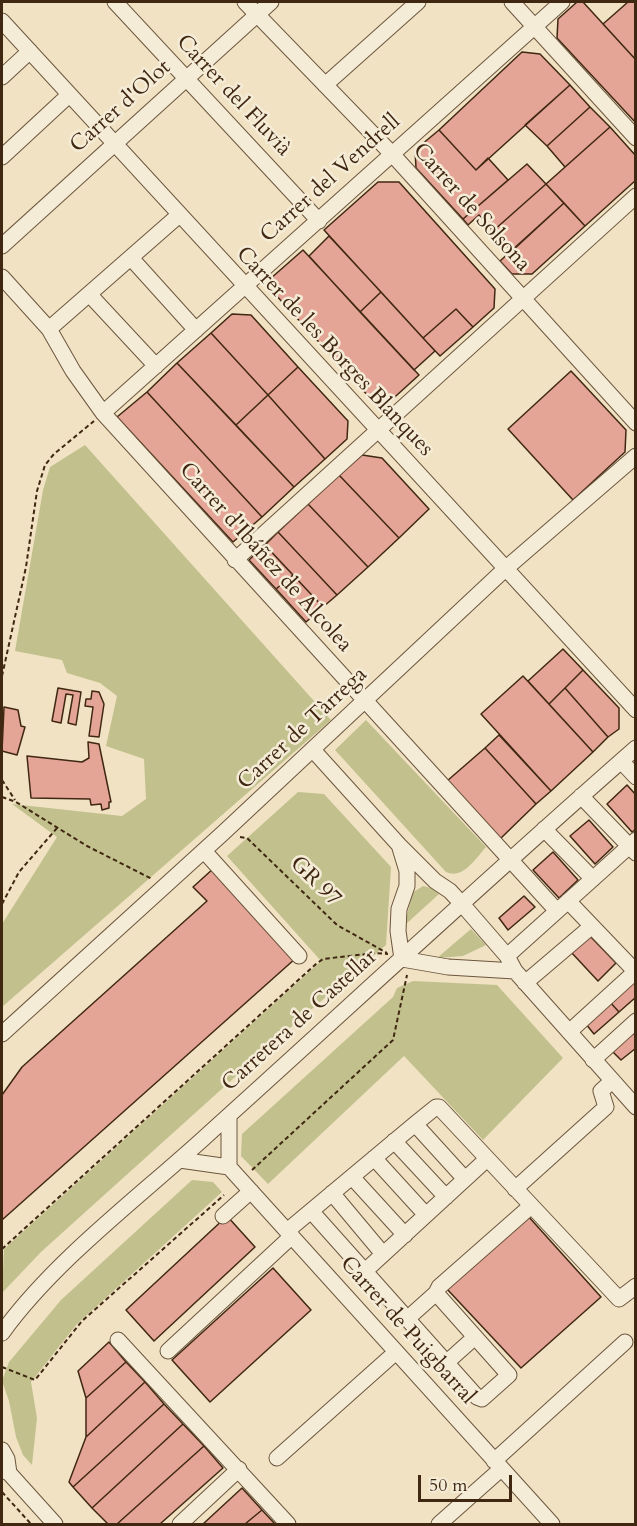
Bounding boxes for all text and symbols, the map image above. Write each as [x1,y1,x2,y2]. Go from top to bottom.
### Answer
street label: Carrer del Fluvià [170,30,296,162]
street label: Carrer d'Olot [65,55,177,159]
street label: Carrer del Vendrell [256,109,406,249]
street label: Carrer de Solsona [406,138,536,278]
street label: Carrer de les Borges Blanques [230,242,438,462]
street label: Carrer d'Ibáñez de Alcolea [173,458,357,658]
street label: Carrer de Tàrrega [233,662,373,796]
street label: GR 97 [284,851,346,913]
street label: Carretera de Castellar [217,944,383,1098]
street label: Carrer de Puigbarral [334,1252,480,1410]
scale bar [421,1463,516,1501]
text: 50 m [429,1473,468,1498]

